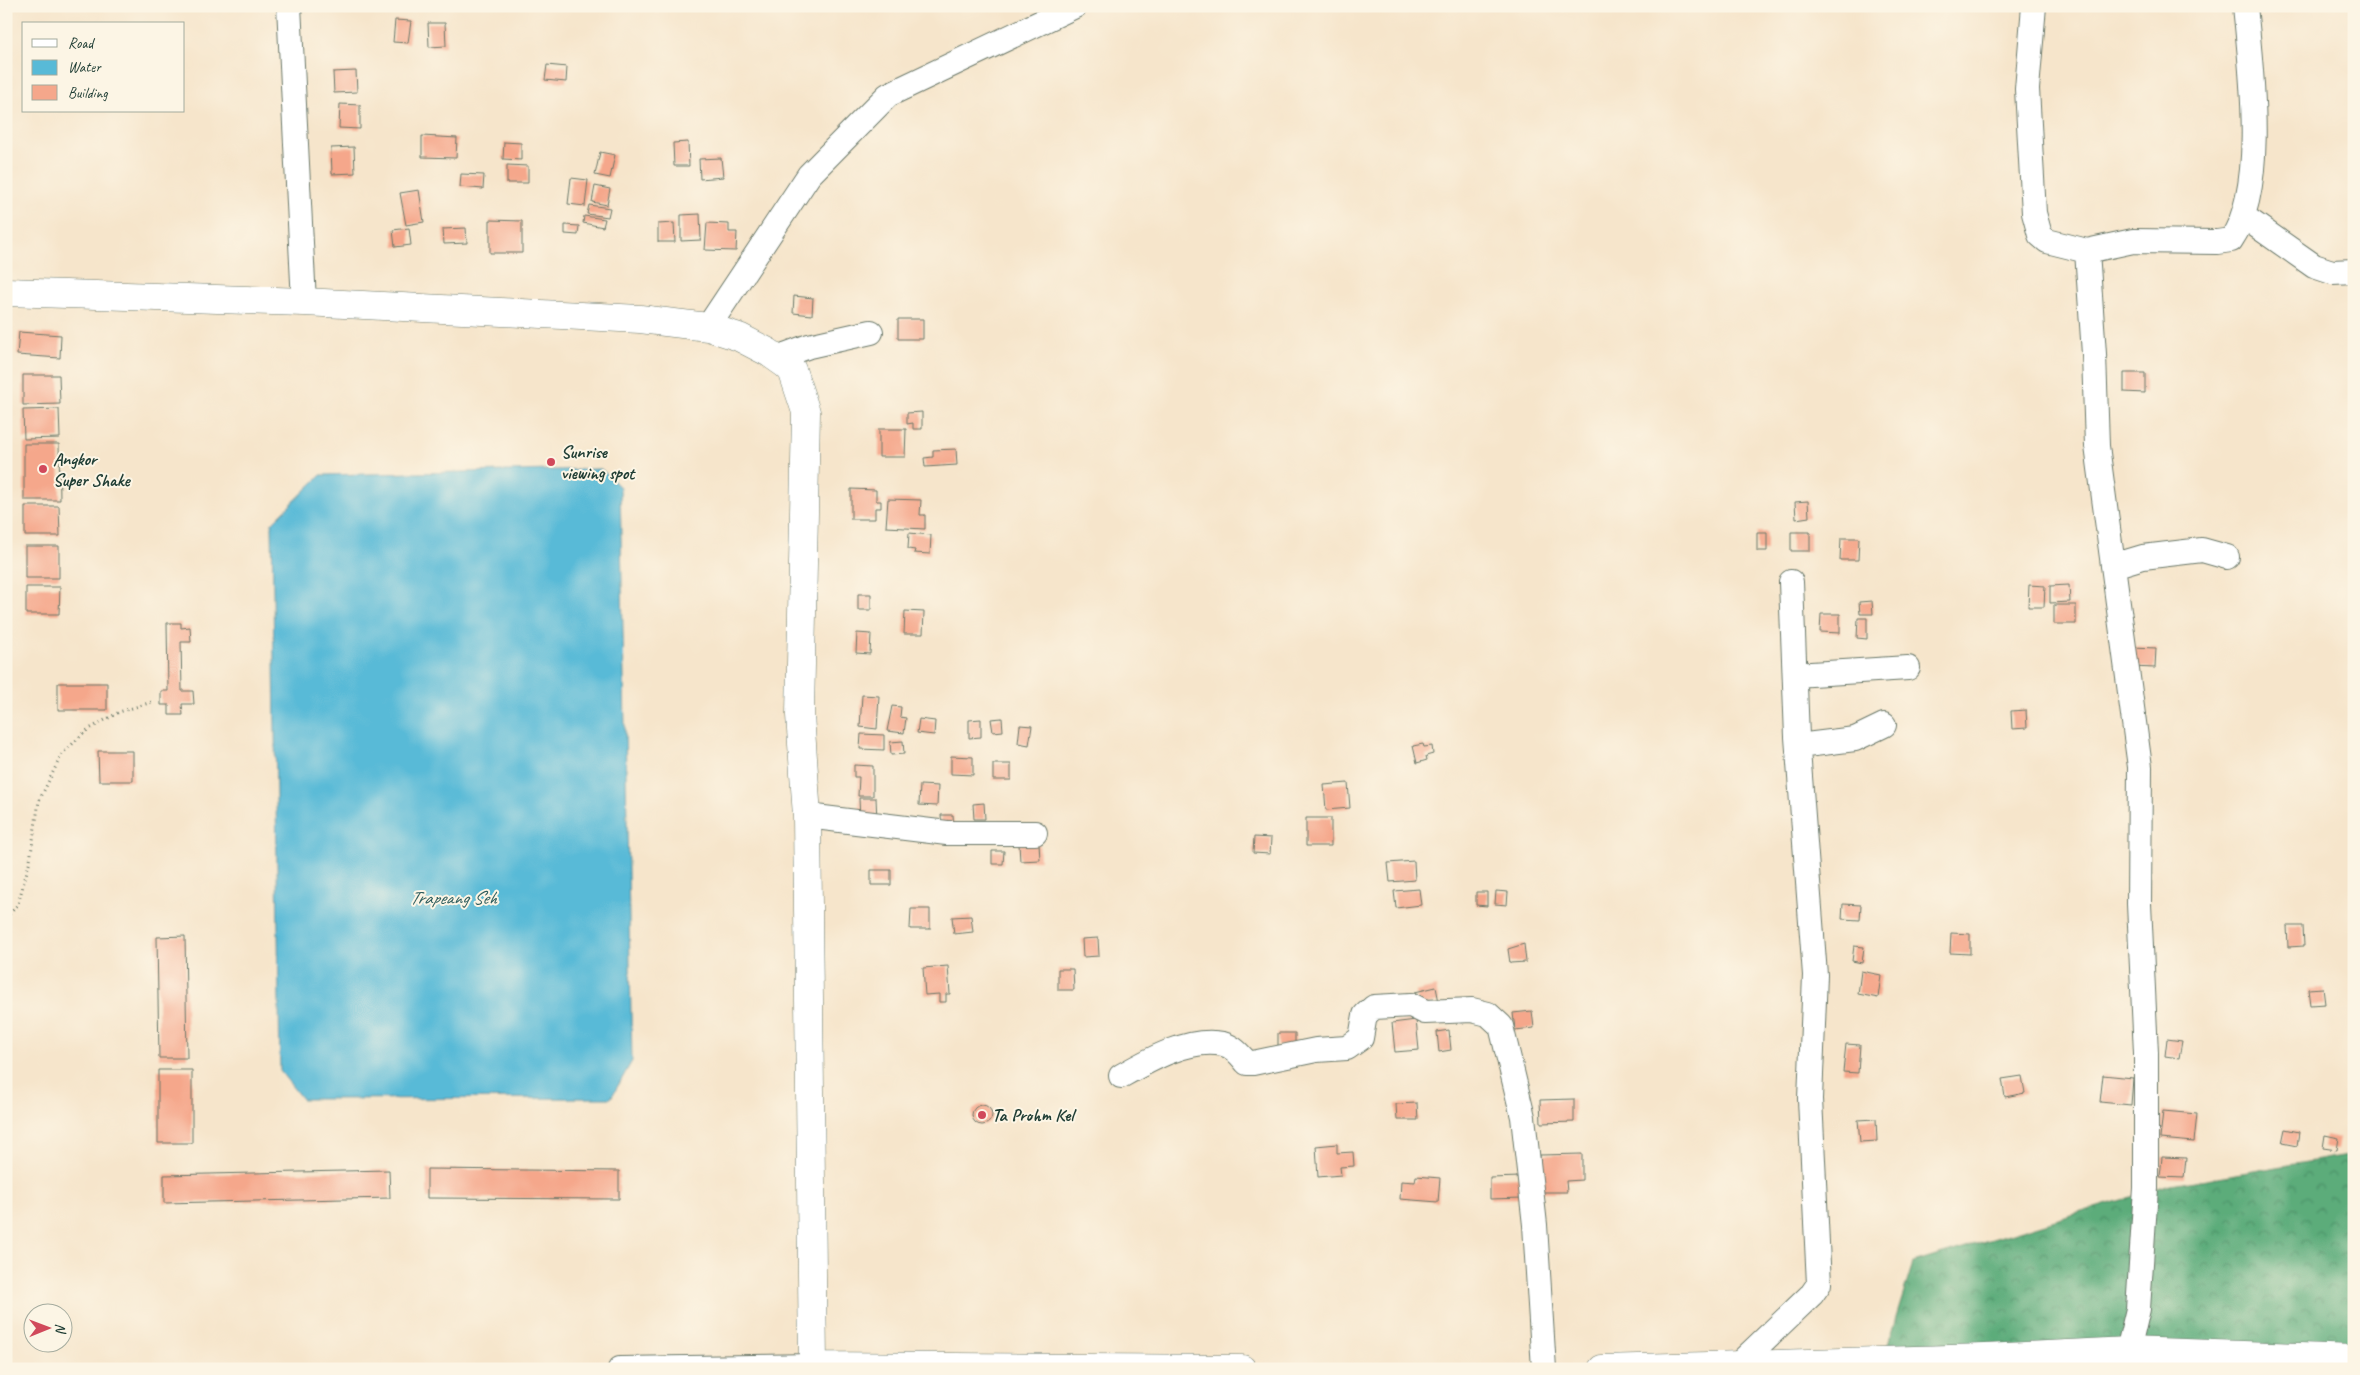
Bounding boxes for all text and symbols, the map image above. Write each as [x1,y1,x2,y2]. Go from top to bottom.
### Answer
legend [22,22,185,112]
text: Road [68,34,95,53]
text: Water [68,58,102,77]
text: Building [68,84,108,103]
place label: Sunrise viewing spot [561,441,636,484]
place label: Angkor Super Shake [53,448,132,491]
marker: Sunrise viewing spot [545,456,557,468]
marker: Angkor Super Shake [37,463,49,475]
water label: Trapeang Seh [410,886,498,910]
place label: Ta Prohm Kel [992,1104,1077,1126]
marker: Ta Prohm Kel [976,1109,988,1121]
north arrow [22,1302,72,1352]
text: N [52,1323,69,1335]

